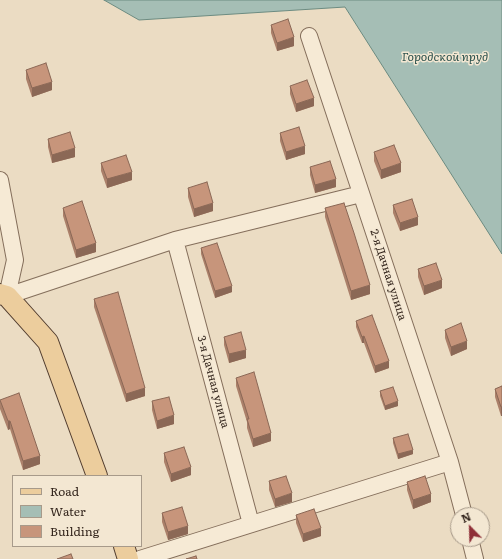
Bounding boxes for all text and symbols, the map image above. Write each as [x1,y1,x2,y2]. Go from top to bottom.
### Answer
water label: Городской пруд [402,50,488,64]
street label: 2-я Дачная улица [367,228,409,322]
street label: 3-я Дачная улица [194,334,232,430]
legend [12,475,142,547]
text: Road [50,482,79,500]
text: Water [50,502,86,520]
north arrow [450,507,490,547]
text: N [458,508,473,526]
text: Building [50,522,99,540]

